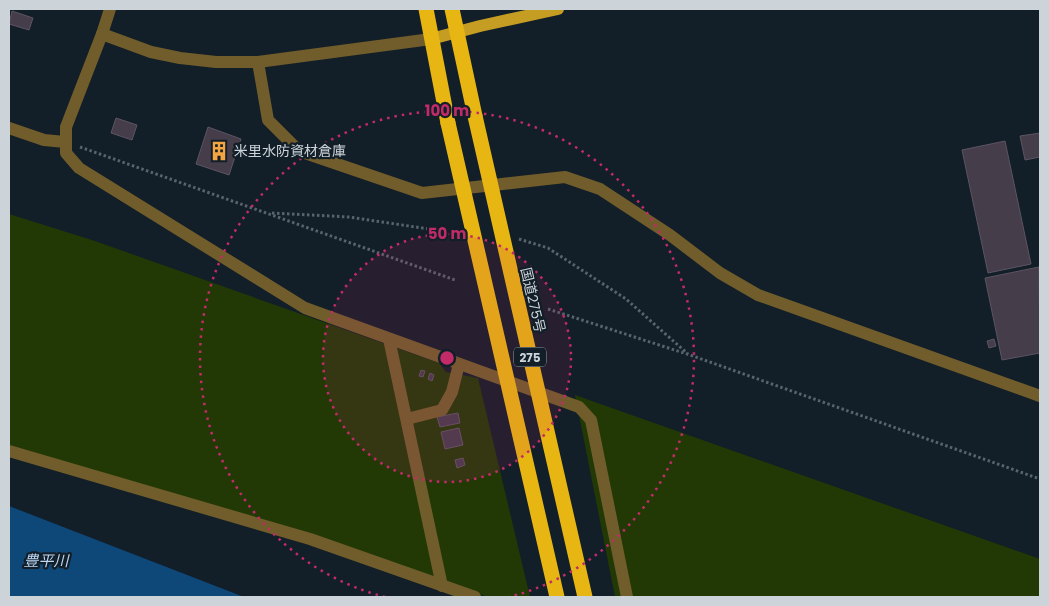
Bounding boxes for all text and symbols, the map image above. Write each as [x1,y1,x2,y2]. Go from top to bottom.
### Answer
text: 100 m [425,100,469,121]
building icon: 米里水防資材倉庫 [208,140,230,162]
place label: 米里水防資材倉庫 [234,141,346,161]
text: 50 m [428,223,466,244]
street label: 国道275号 [516,265,550,335]
road number: 275 [514,348,546,367]
centre of rings [438,349,456,367]
water label: 豊平川 [23,550,70,571]

